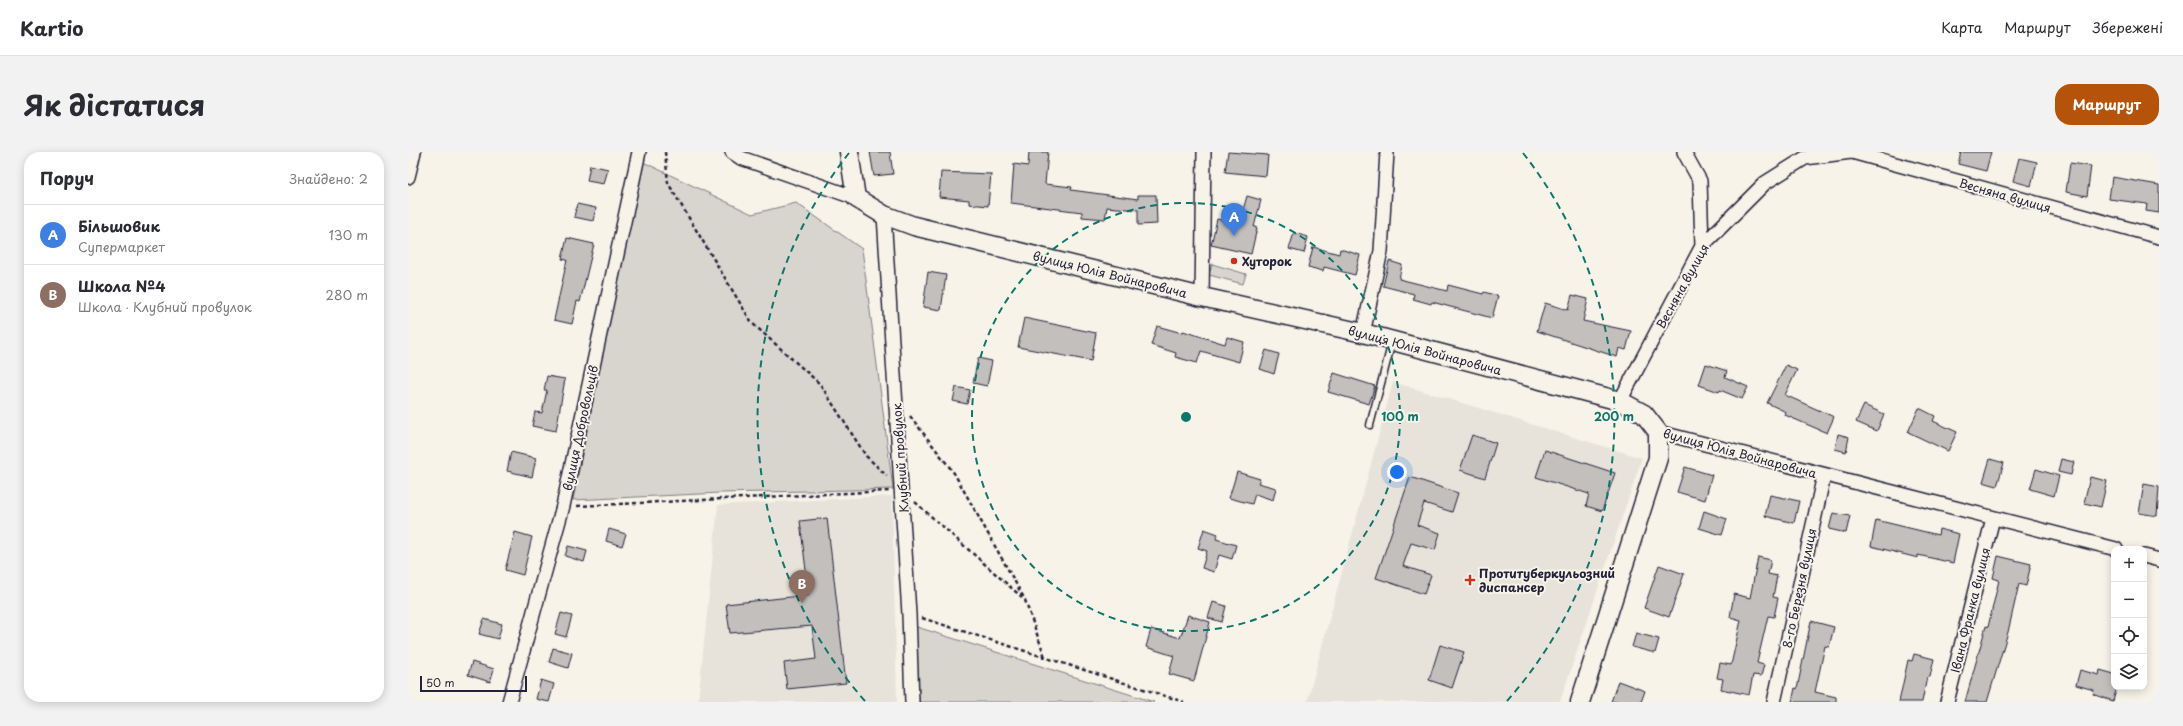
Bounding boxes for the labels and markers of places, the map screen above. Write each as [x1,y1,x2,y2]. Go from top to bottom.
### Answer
pin: A [1221,203,1247,236]
place label: Хуторок [1242,252,1292,270]
marker: Хуторок [1229,256,1239,266]
centre of rings [1179,410,1193,424]
place label: Протитуберкульозний диспансер [1479,564,1615,596]
pin: B [789,570,815,603]
marker: Протитуберкульозний диспансер [1464,574,1476,586]

